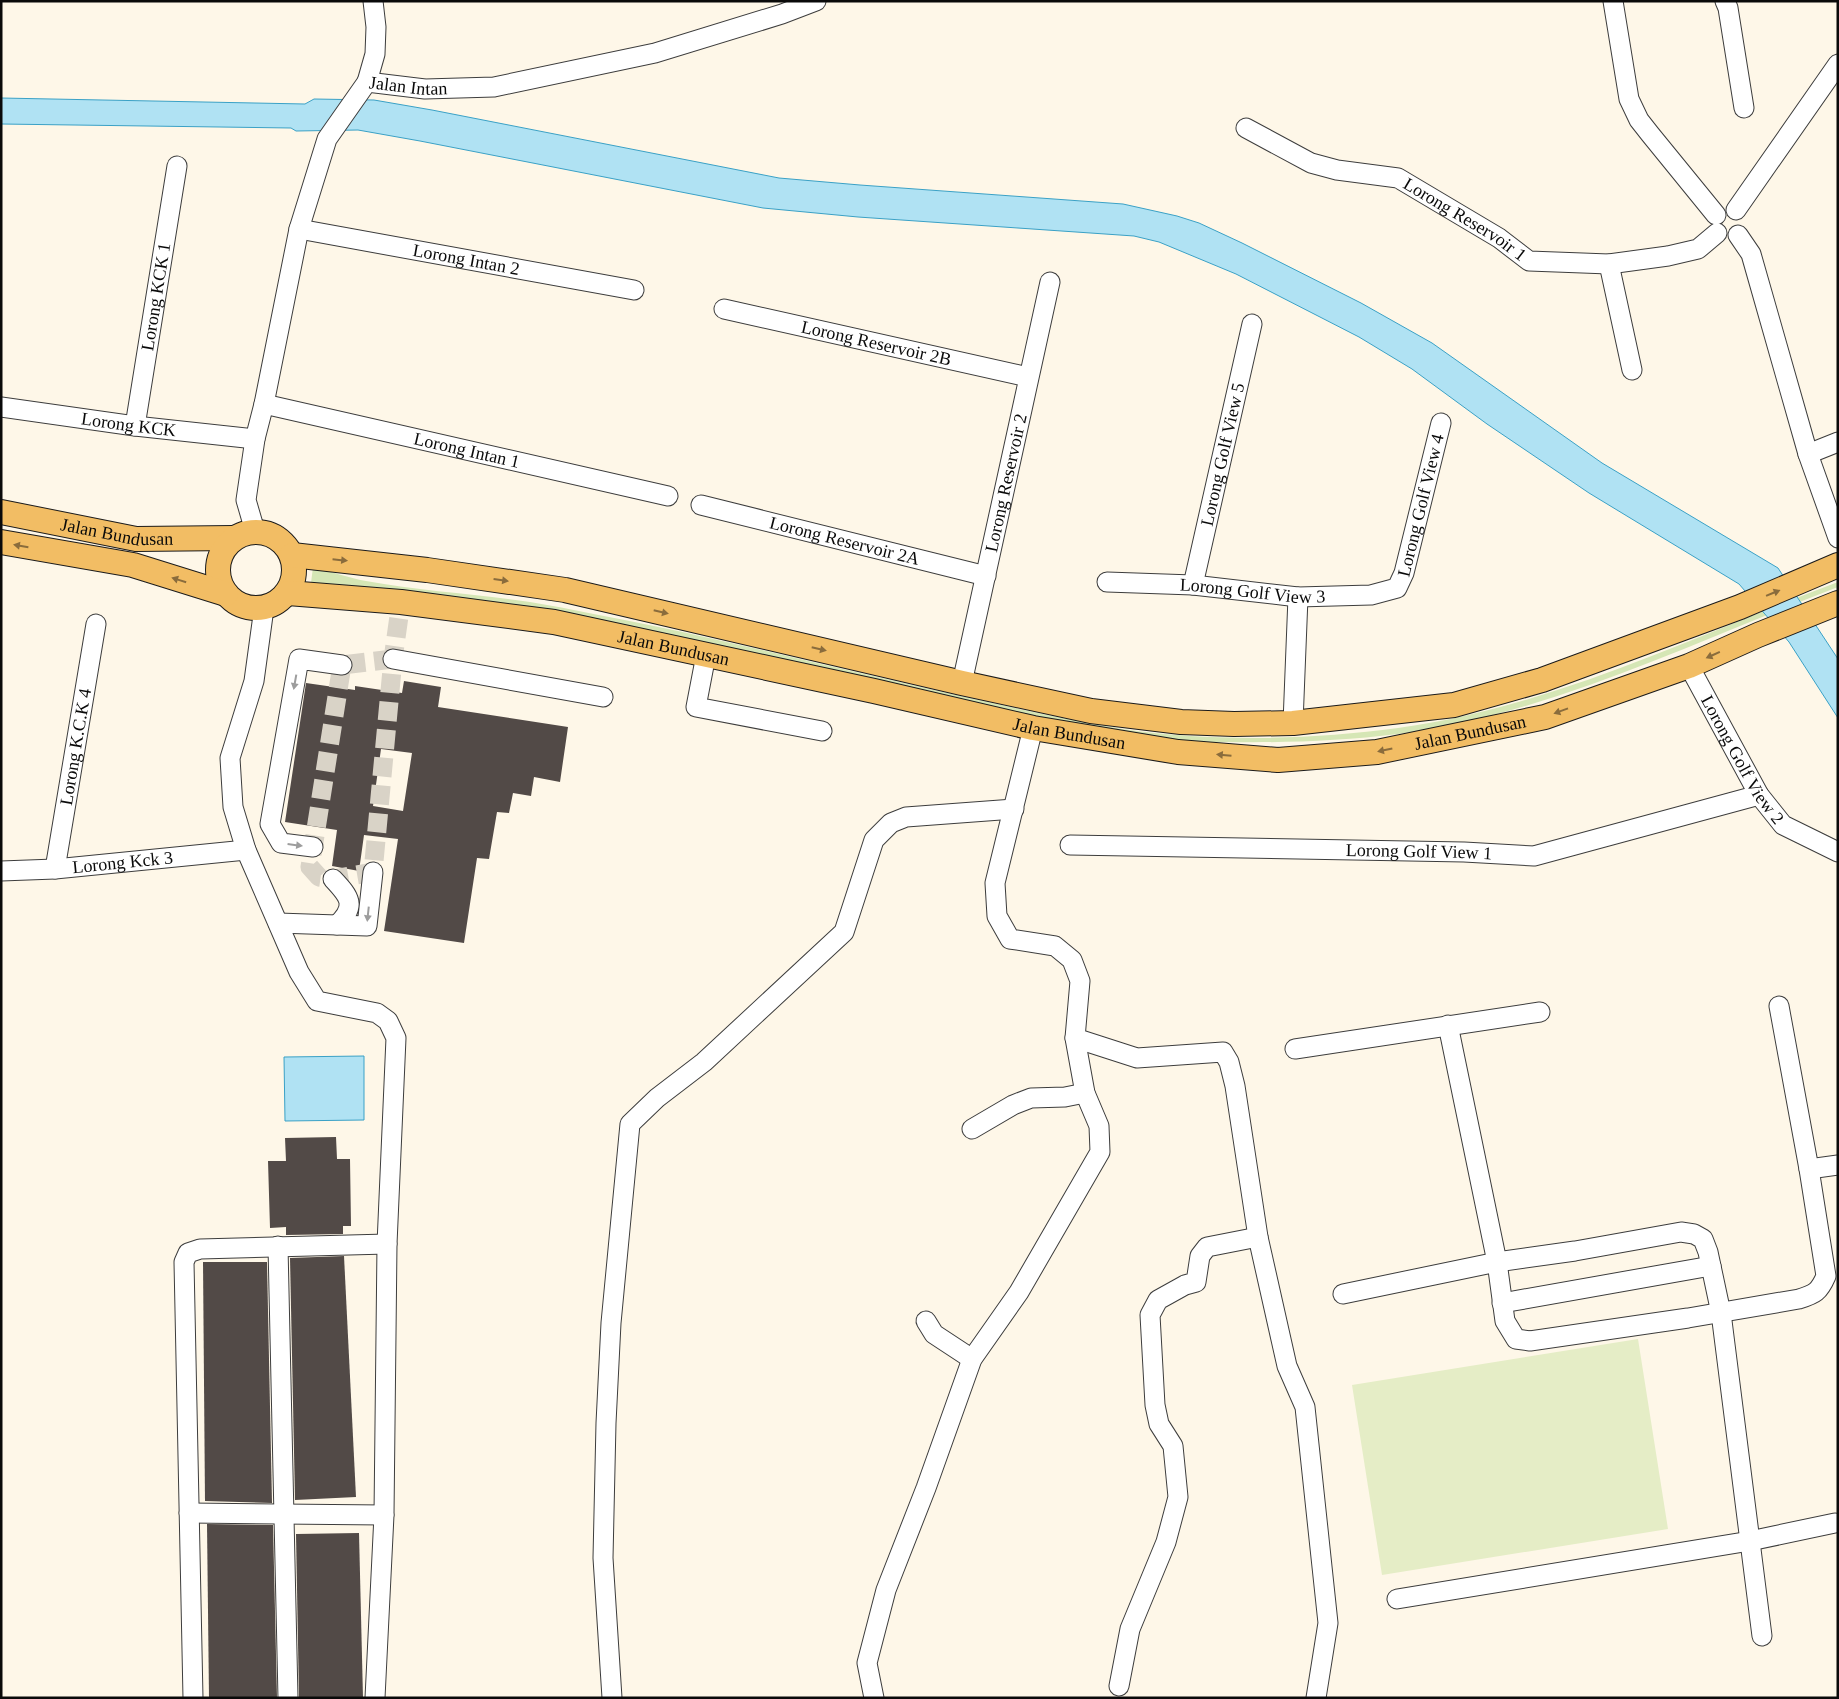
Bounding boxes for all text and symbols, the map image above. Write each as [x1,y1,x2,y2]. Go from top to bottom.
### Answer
street label: Jalan Intan [368,72,448,99]
street label: Lorong Reservoir 1 [1400,174,1530,265]
street label: Lorong Intan 2 [411,240,521,279]
street label: Lorong KCK 1 [137,241,174,352]
street label: Lorong Reservoir 2B [799,317,953,370]
street label: Lorong Golf View 5 [1197,381,1248,528]
street label: Lorong KCK [80,409,177,440]
street label: Lorong Reservoir 2 [981,412,1031,554]
street label: Lorong Intan 1 [412,428,522,472]
street label: Lorong Golf View 4 [1393,432,1448,579]
street label: Lorong Reservoir 2A [767,512,922,569]
street label: Jalan Bundusan [59,514,173,550]
one-way arrow [12,541,28,549]
one-way arrow [333,556,349,564]
one-way arrow [172,575,187,583]
street label: Lorong Golf View 3 [1180,575,1326,607]
one-way arrow [494,577,510,585]
one-way arrow [1766,589,1781,597]
one-way arrow [653,608,668,616]
street label: Jalan Bundusan [616,626,731,670]
one-way arrow [811,645,827,653]
one-way arrow [1706,651,1720,659]
one-way arrow [291,674,299,690]
street label: Lorong K.C.K 4 [56,687,95,807]
street label: Lorong Golf View 2 [1697,692,1788,828]
one-way arrow [1553,707,1568,715]
street label: Jalan Bundusan [1412,711,1528,754]
street label: Jalan Bundusan [1011,714,1127,753]
one-way arrow [1377,747,1393,755]
one-way arrow [1215,751,1231,759]
street label: Lorong Golf View 1 [1346,840,1493,864]
one-way arrow [287,841,303,849]
street label: Lorong Kck 3 [71,847,174,877]
one-way arrow [364,906,372,922]

